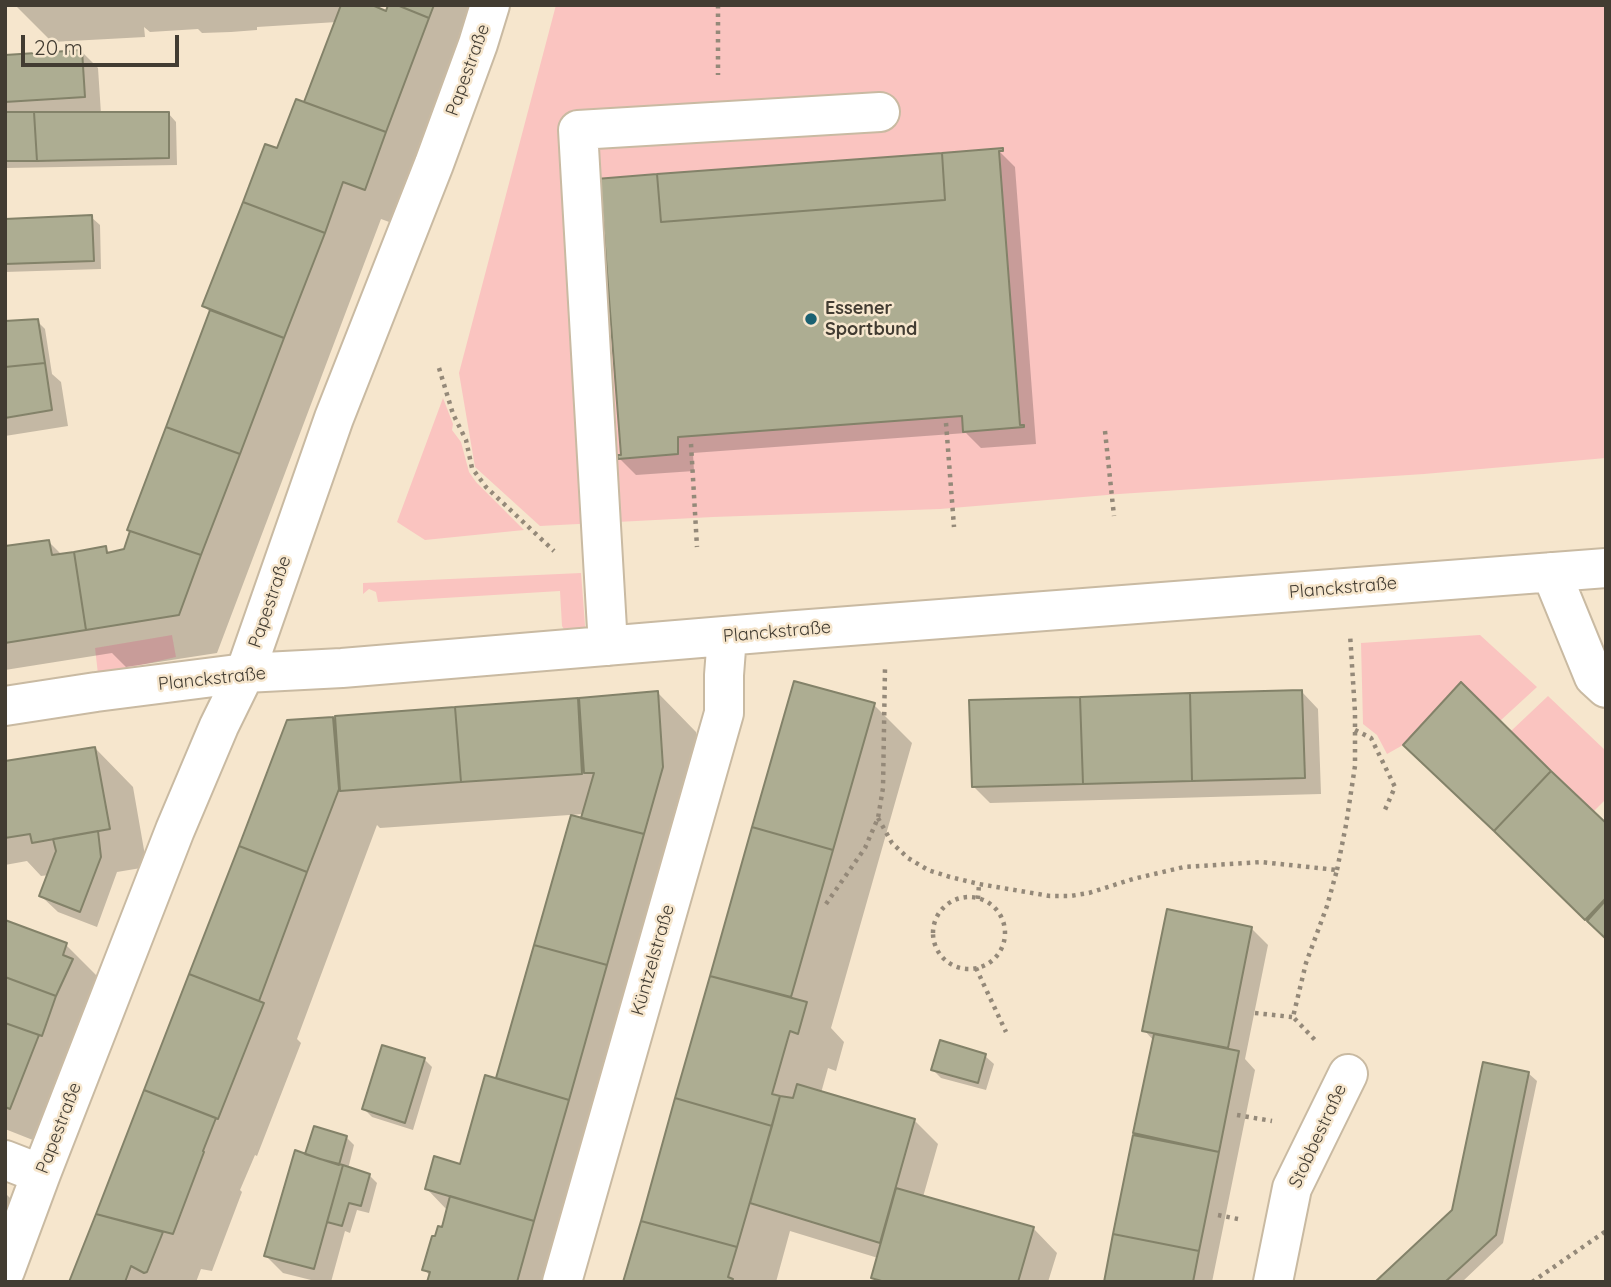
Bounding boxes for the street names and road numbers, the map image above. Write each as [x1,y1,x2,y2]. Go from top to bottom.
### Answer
street label: Papestraße [441,21,495,119]
street label: Papestraße [244,553,296,651]
street label: Planckstraße [1288,573,1398,603]
street label: Planckstraße [722,617,832,647]
street label: Planckstraße [157,663,267,695]
street label: Küntzelstraße [627,902,679,1018]
street label: Papestraße [32,1079,86,1177]
street label: Stobbestraße [1284,1081,1352,1191]

